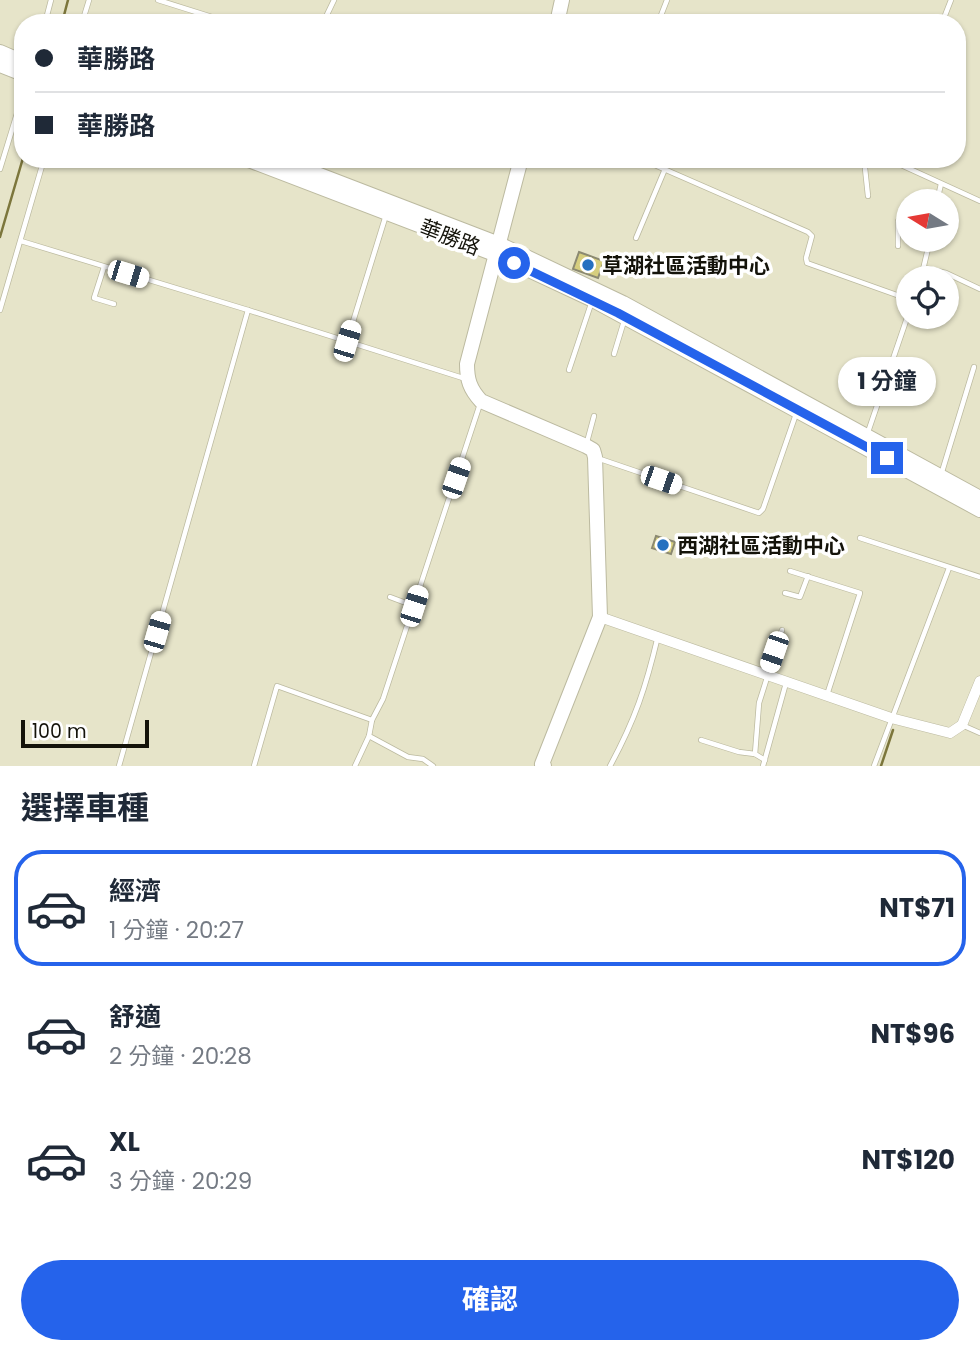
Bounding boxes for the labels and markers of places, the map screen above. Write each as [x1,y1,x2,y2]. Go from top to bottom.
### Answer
place label: 草湖社區活動中心 [602,251,770,280]
marker: 草湖社區活動中心 [580,257,596,273]
place label: 西湖社區活動中心 [677,531,845,560]
marker: 西湖社區活動中心 [655,537,671,553]

